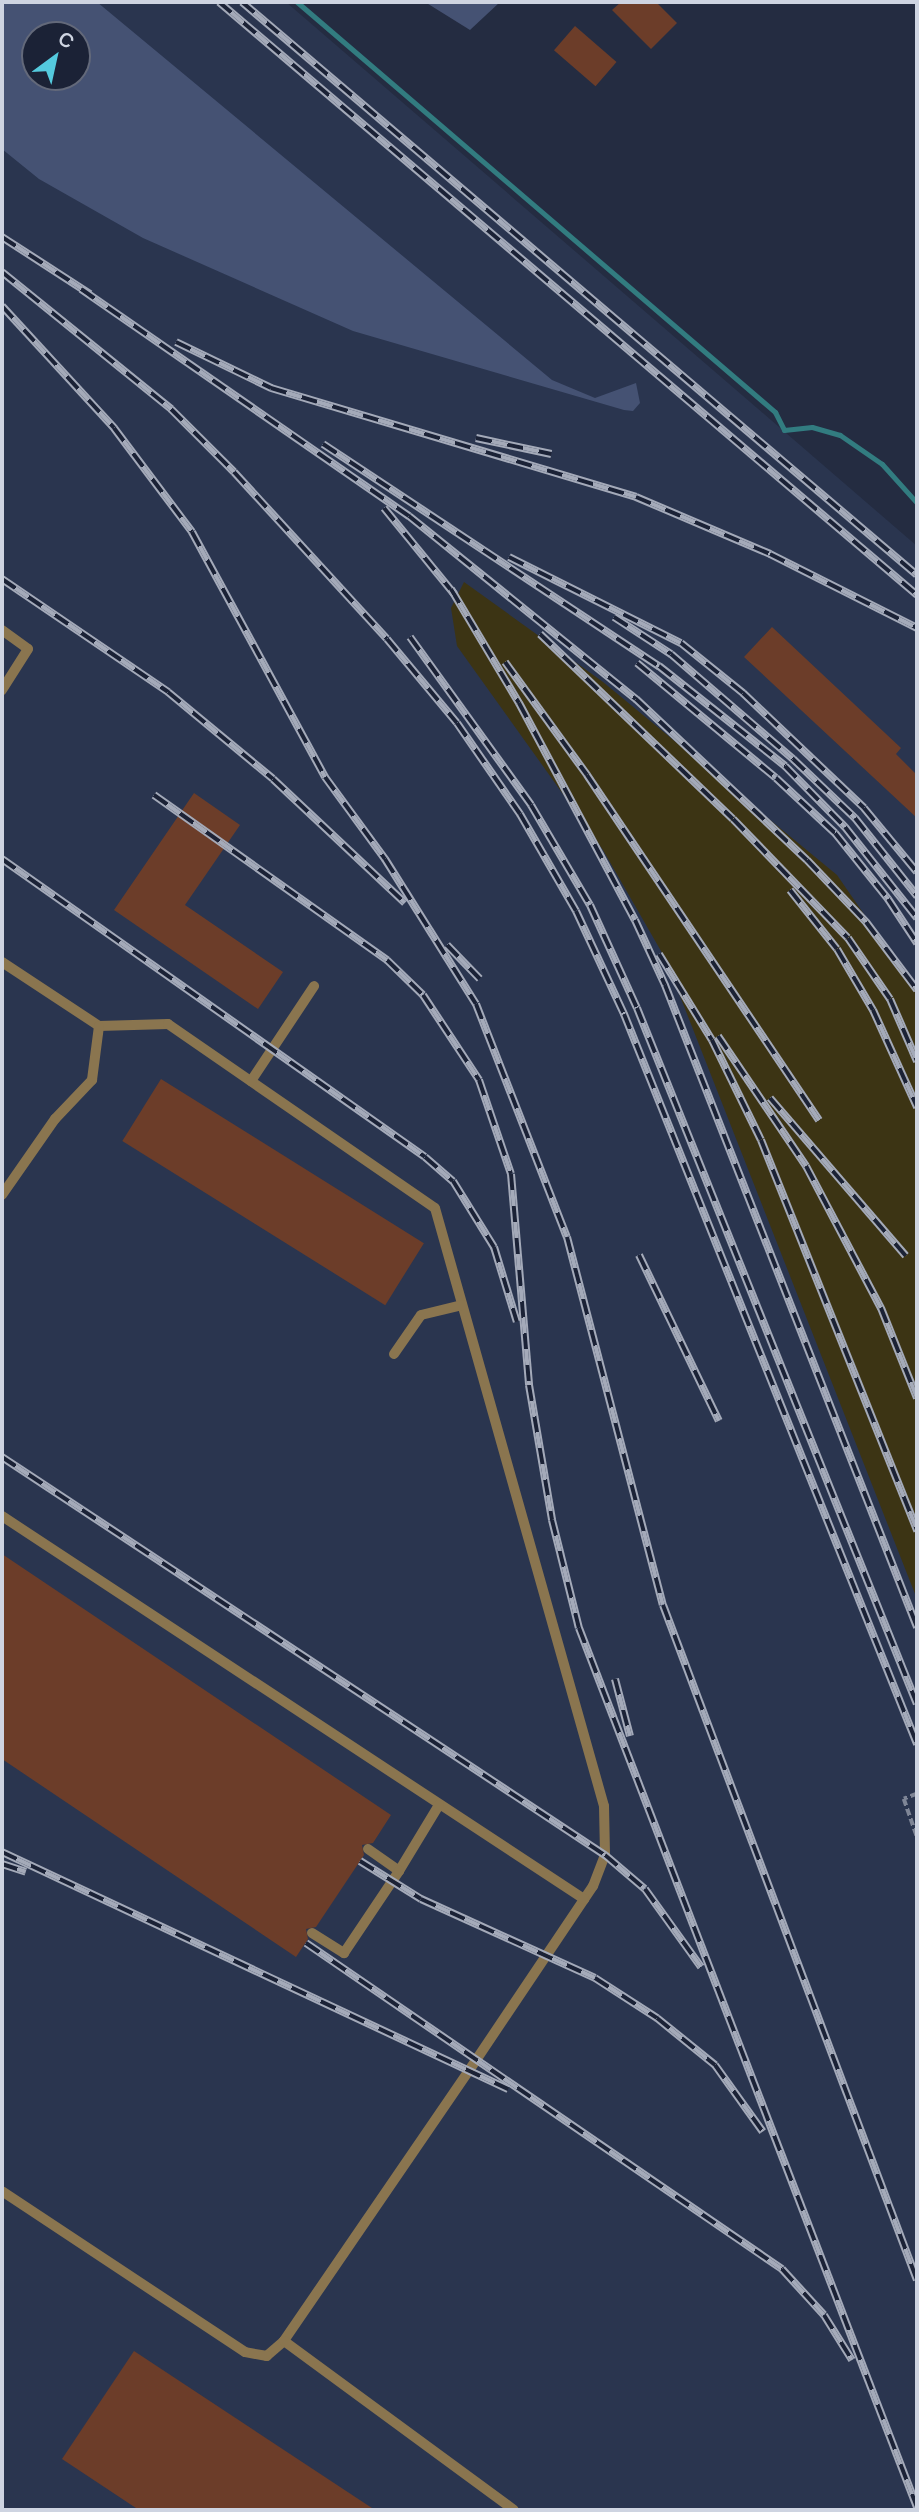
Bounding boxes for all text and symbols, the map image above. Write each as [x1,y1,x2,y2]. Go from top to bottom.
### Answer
north arrow [21,21,91,91]
text: С [53,25,79,55]

